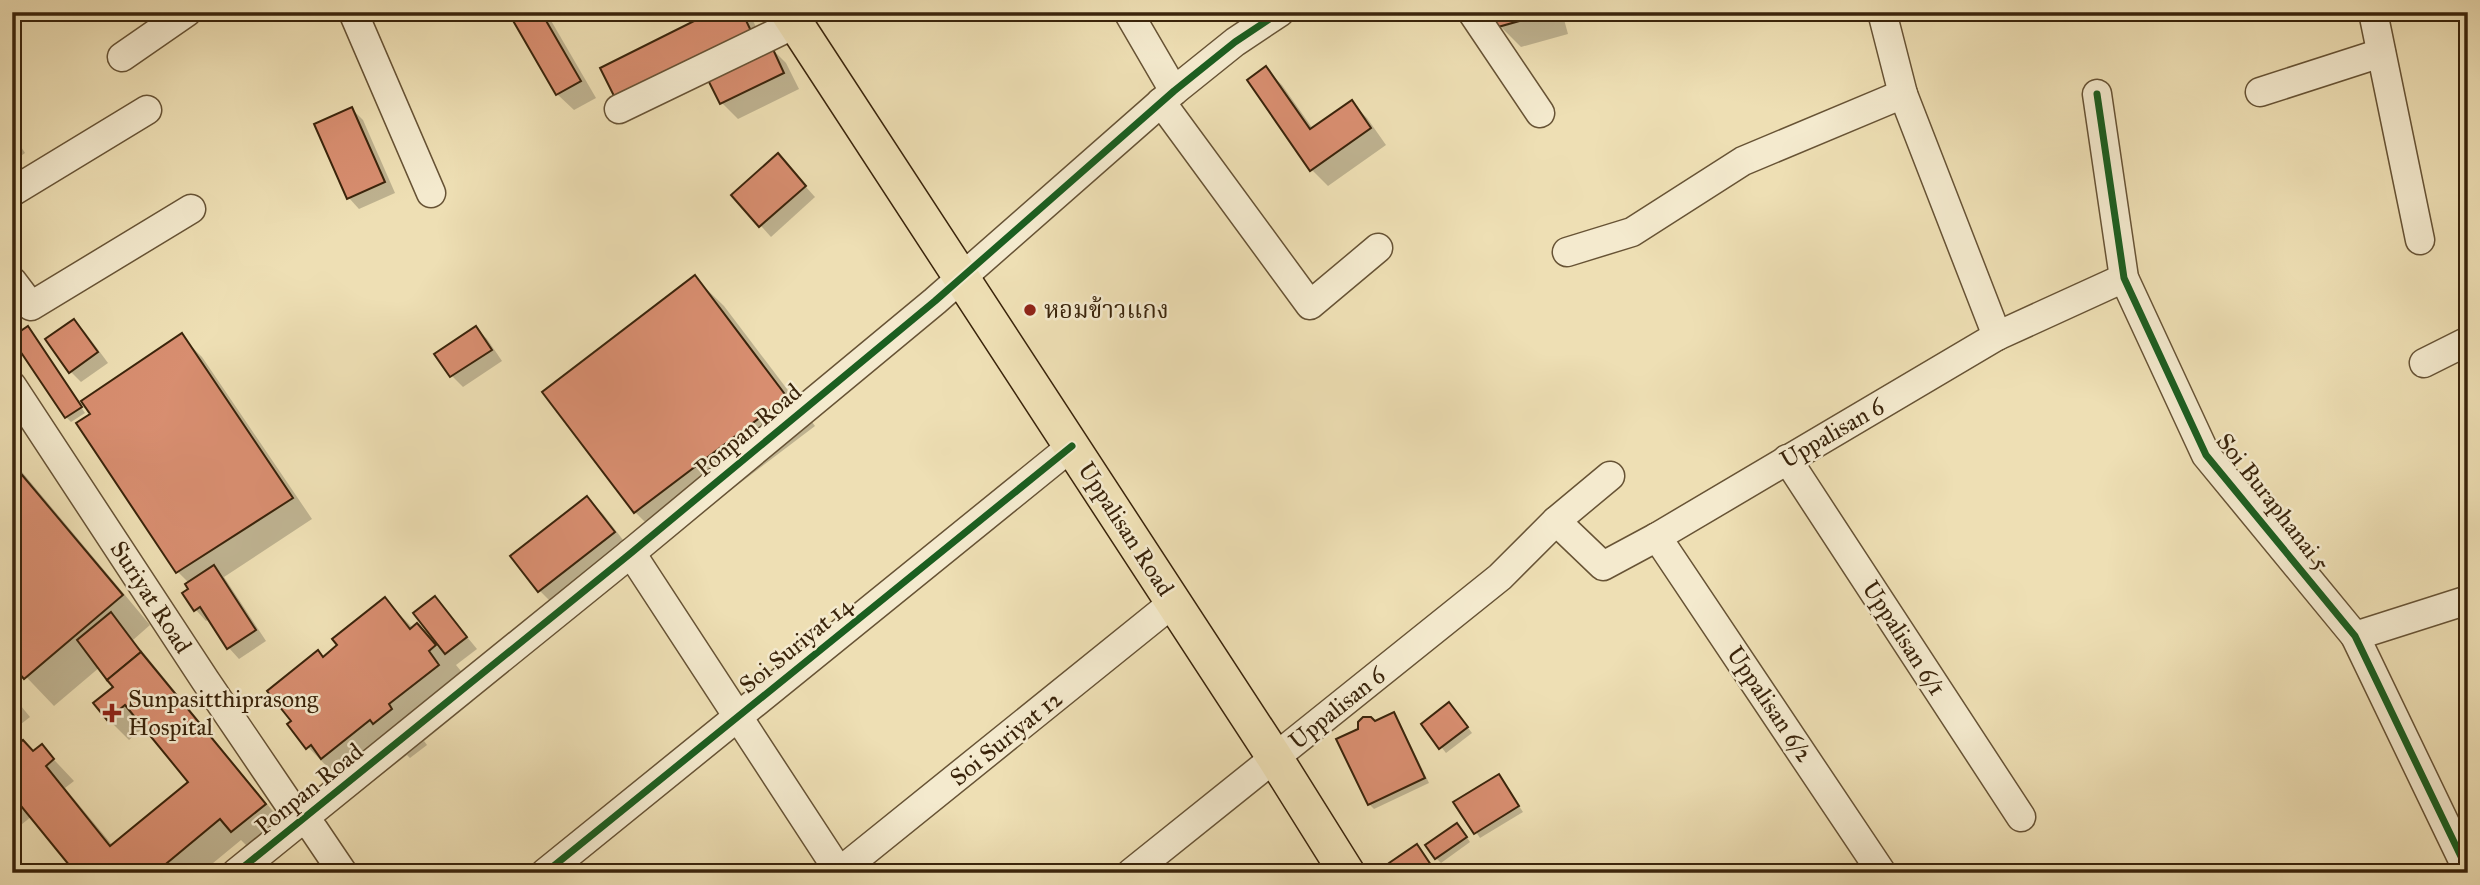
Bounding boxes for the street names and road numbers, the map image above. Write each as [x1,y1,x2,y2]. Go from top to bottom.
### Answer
street label: Ponpan Road [689,377,807,483]
street label: Uppalisan 6 [1775,391,1890,475]
street label: Soi Buraphanai 5 [2210,427,2336,577]
street label: Uppalisan Road [1071,456,1181,602]
street label: Suriyat Road [104,535,198,659]
street label: Uppalisan 6/1 [1856,575,1952,701]
street label: Soi Suriyat 14 [733,590,859,700]
street label: Uppalisan 6/2 [1720,640,1820,768]
street label: Uppalisan 6 [1283,660,1392,756]
street label: Soi Suriyat 12 [944,683,1068,792]
street label: Ponpan Road [249,736,369,842]

